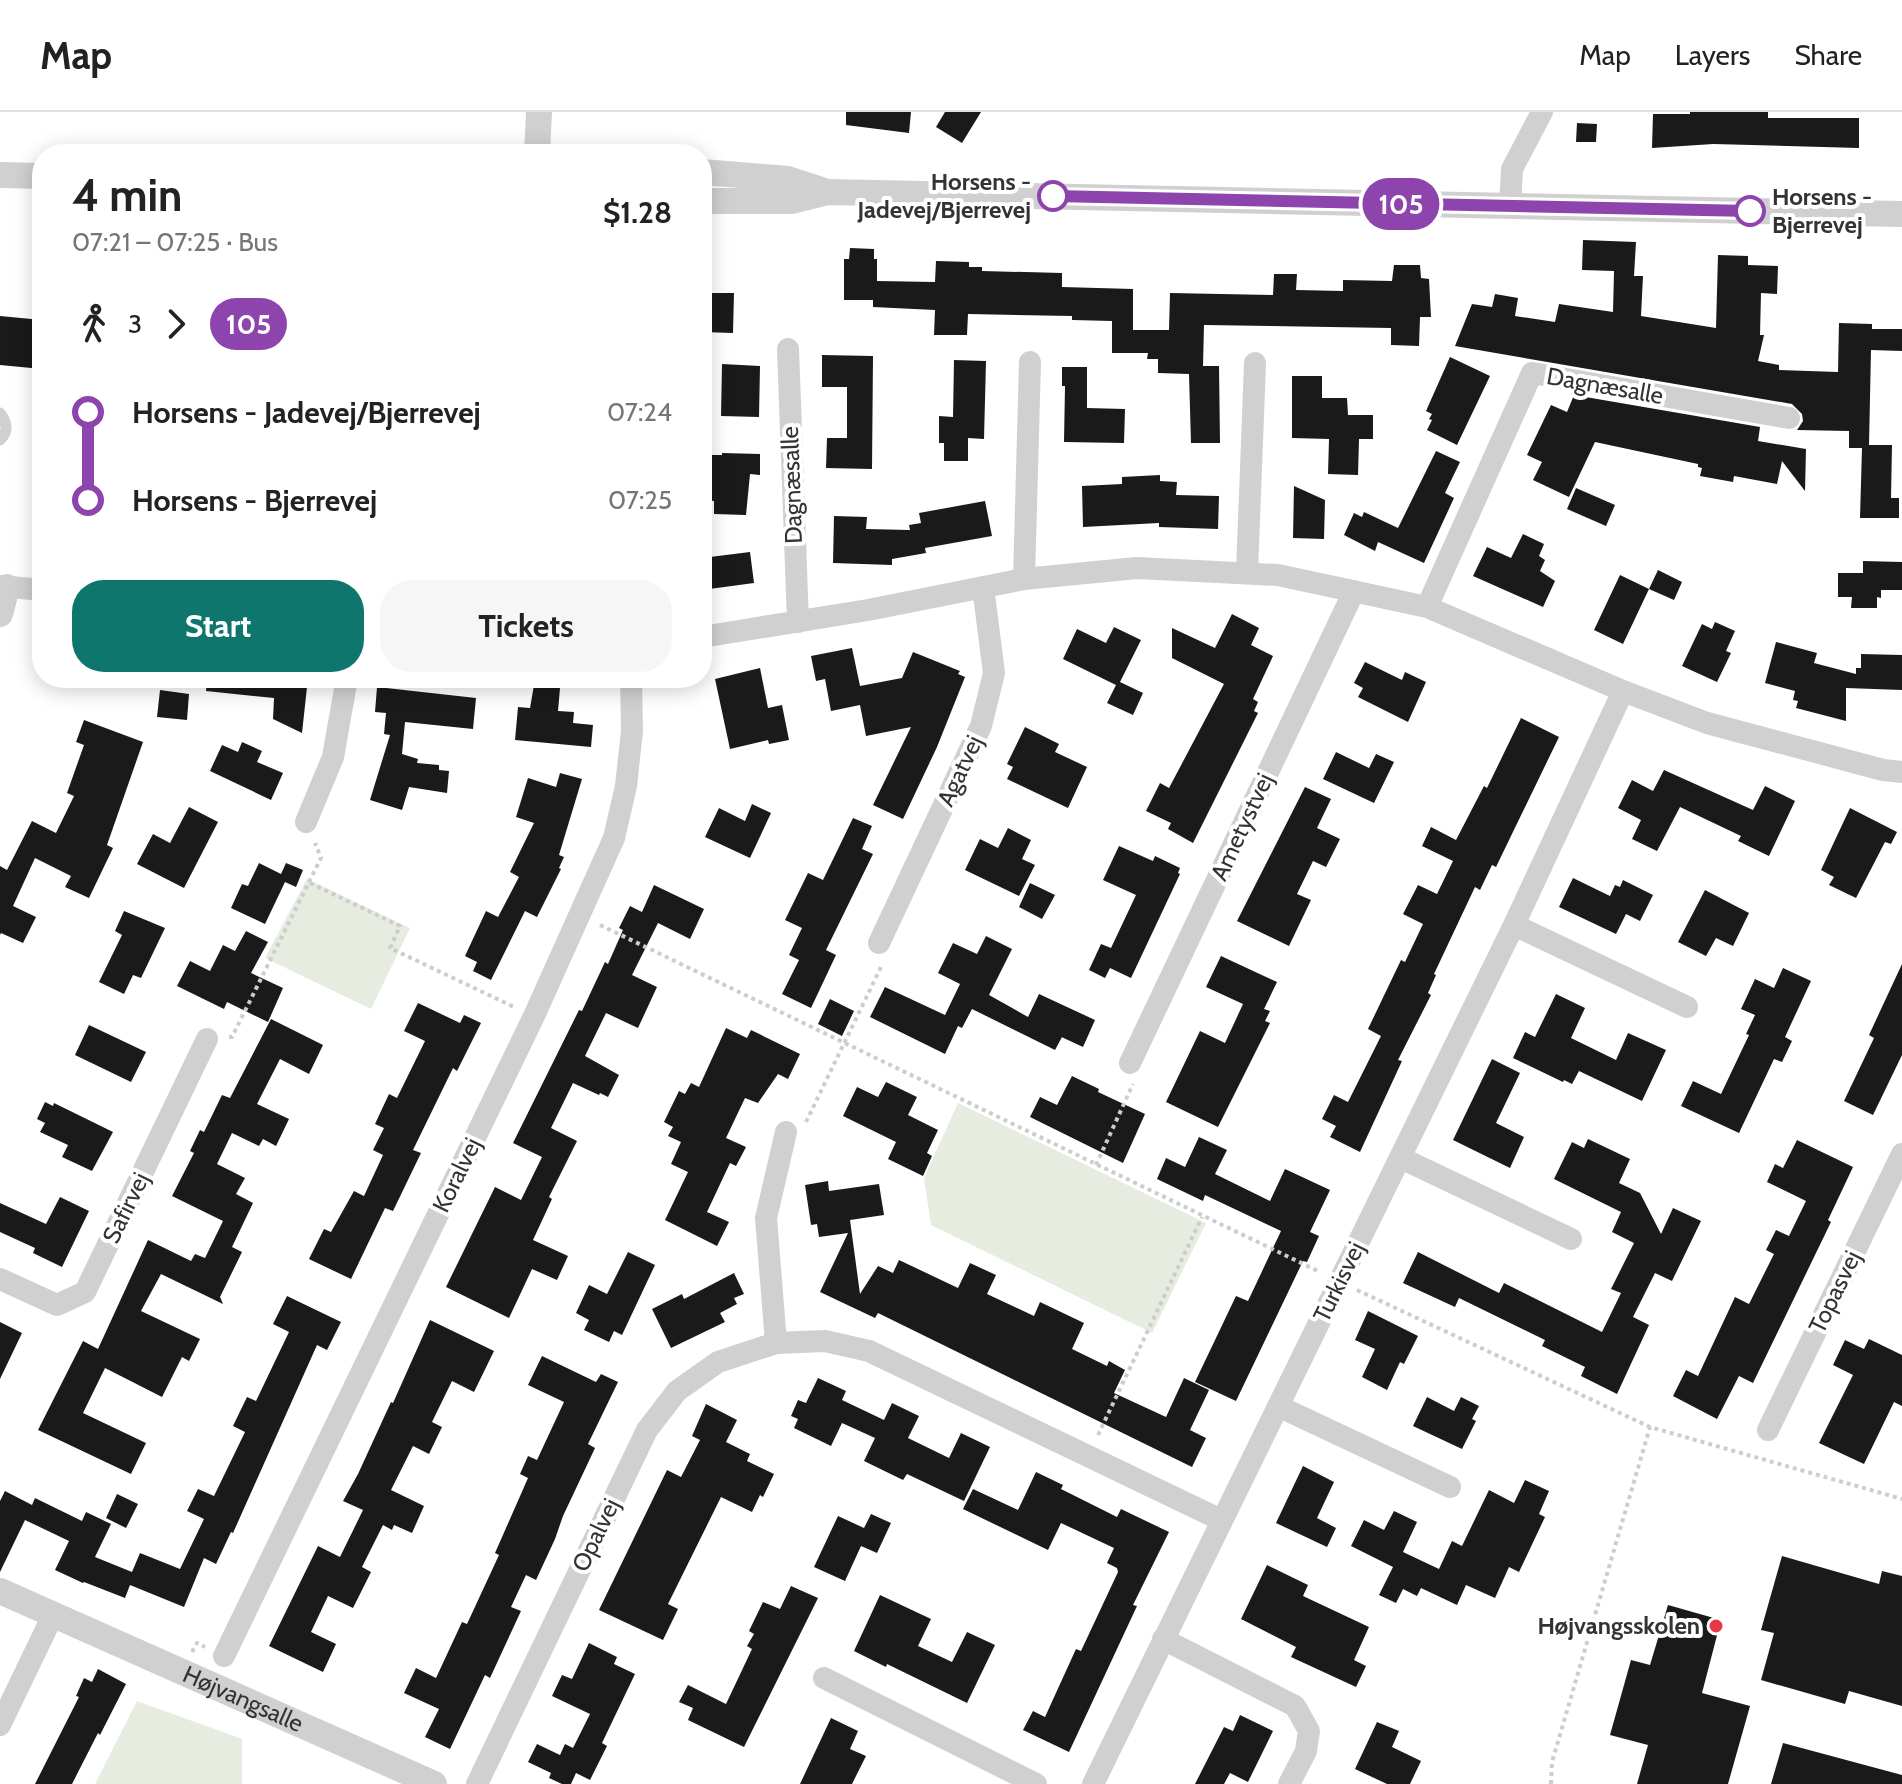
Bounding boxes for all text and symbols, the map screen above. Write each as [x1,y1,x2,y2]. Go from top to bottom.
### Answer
text: Map [40,32,112,79]
text: Map [1579,38,1631,72]
text: Layers [1675,38,1750,72]
text: Share [1794,38,1862,72]
place label: Horsens - Jadevej/Bjerrevej [856,167,1031,224]
text: 4 min [72,169,182,222]
line badge: 105 [1355,178,1447,230]
marker: Horsens - Jadevej/Bjerrevej [1038,181,1068,211]
place label: Horsens - Bjerrevej [1772,182,1872,239]
text: 105 [1378,187,1424,221]
text: $1.28 [603,194,672,231]
marker: Horsens - Bjerrevej [1735,196,1765,226]
text: 07:21 – 07:25 · Bus [72,226,278,258]
icon: walk [72,302,116,346]
icon: forward [154,302,198,346]
text: 105 [226,307,271,341]
text: 3 [128,308,142,340]
street label: Dagnæsalle [1545,361,1666,410]
text: Horsens - Jadevej/Bjerrevej [132,394,481,431]
text: 07:24 [607,396,672,428]
street label: Dagnæsalle [775,426,808,544]
text: Horsens - Bjerrevej [132,482,377,519]
text: 07:25 [608,484,672,516]
button: Start [72,580,364,672]
button: Tickets [380,580,672,672]
street label: Agatvej [931,731,989,811]
street label: Ametystvej [1204,768,1279,885]
street label: Koralvej [426,1133,487,1217]
street label: Safirvej [96,1168,155,1248]
street label: Turkisvej [1307,1237,1370,1327]
street label: Topasvej [1802,1246,1867,1338]
street label: Opalvej [565,1494,626,1576]
place label: Højvangsskolen [1537,1611,1700,1640]
marker: Højvangsskolen [1707,1617,1725,1635]
street label: Højvangsalle [179,1659,308,1738]

